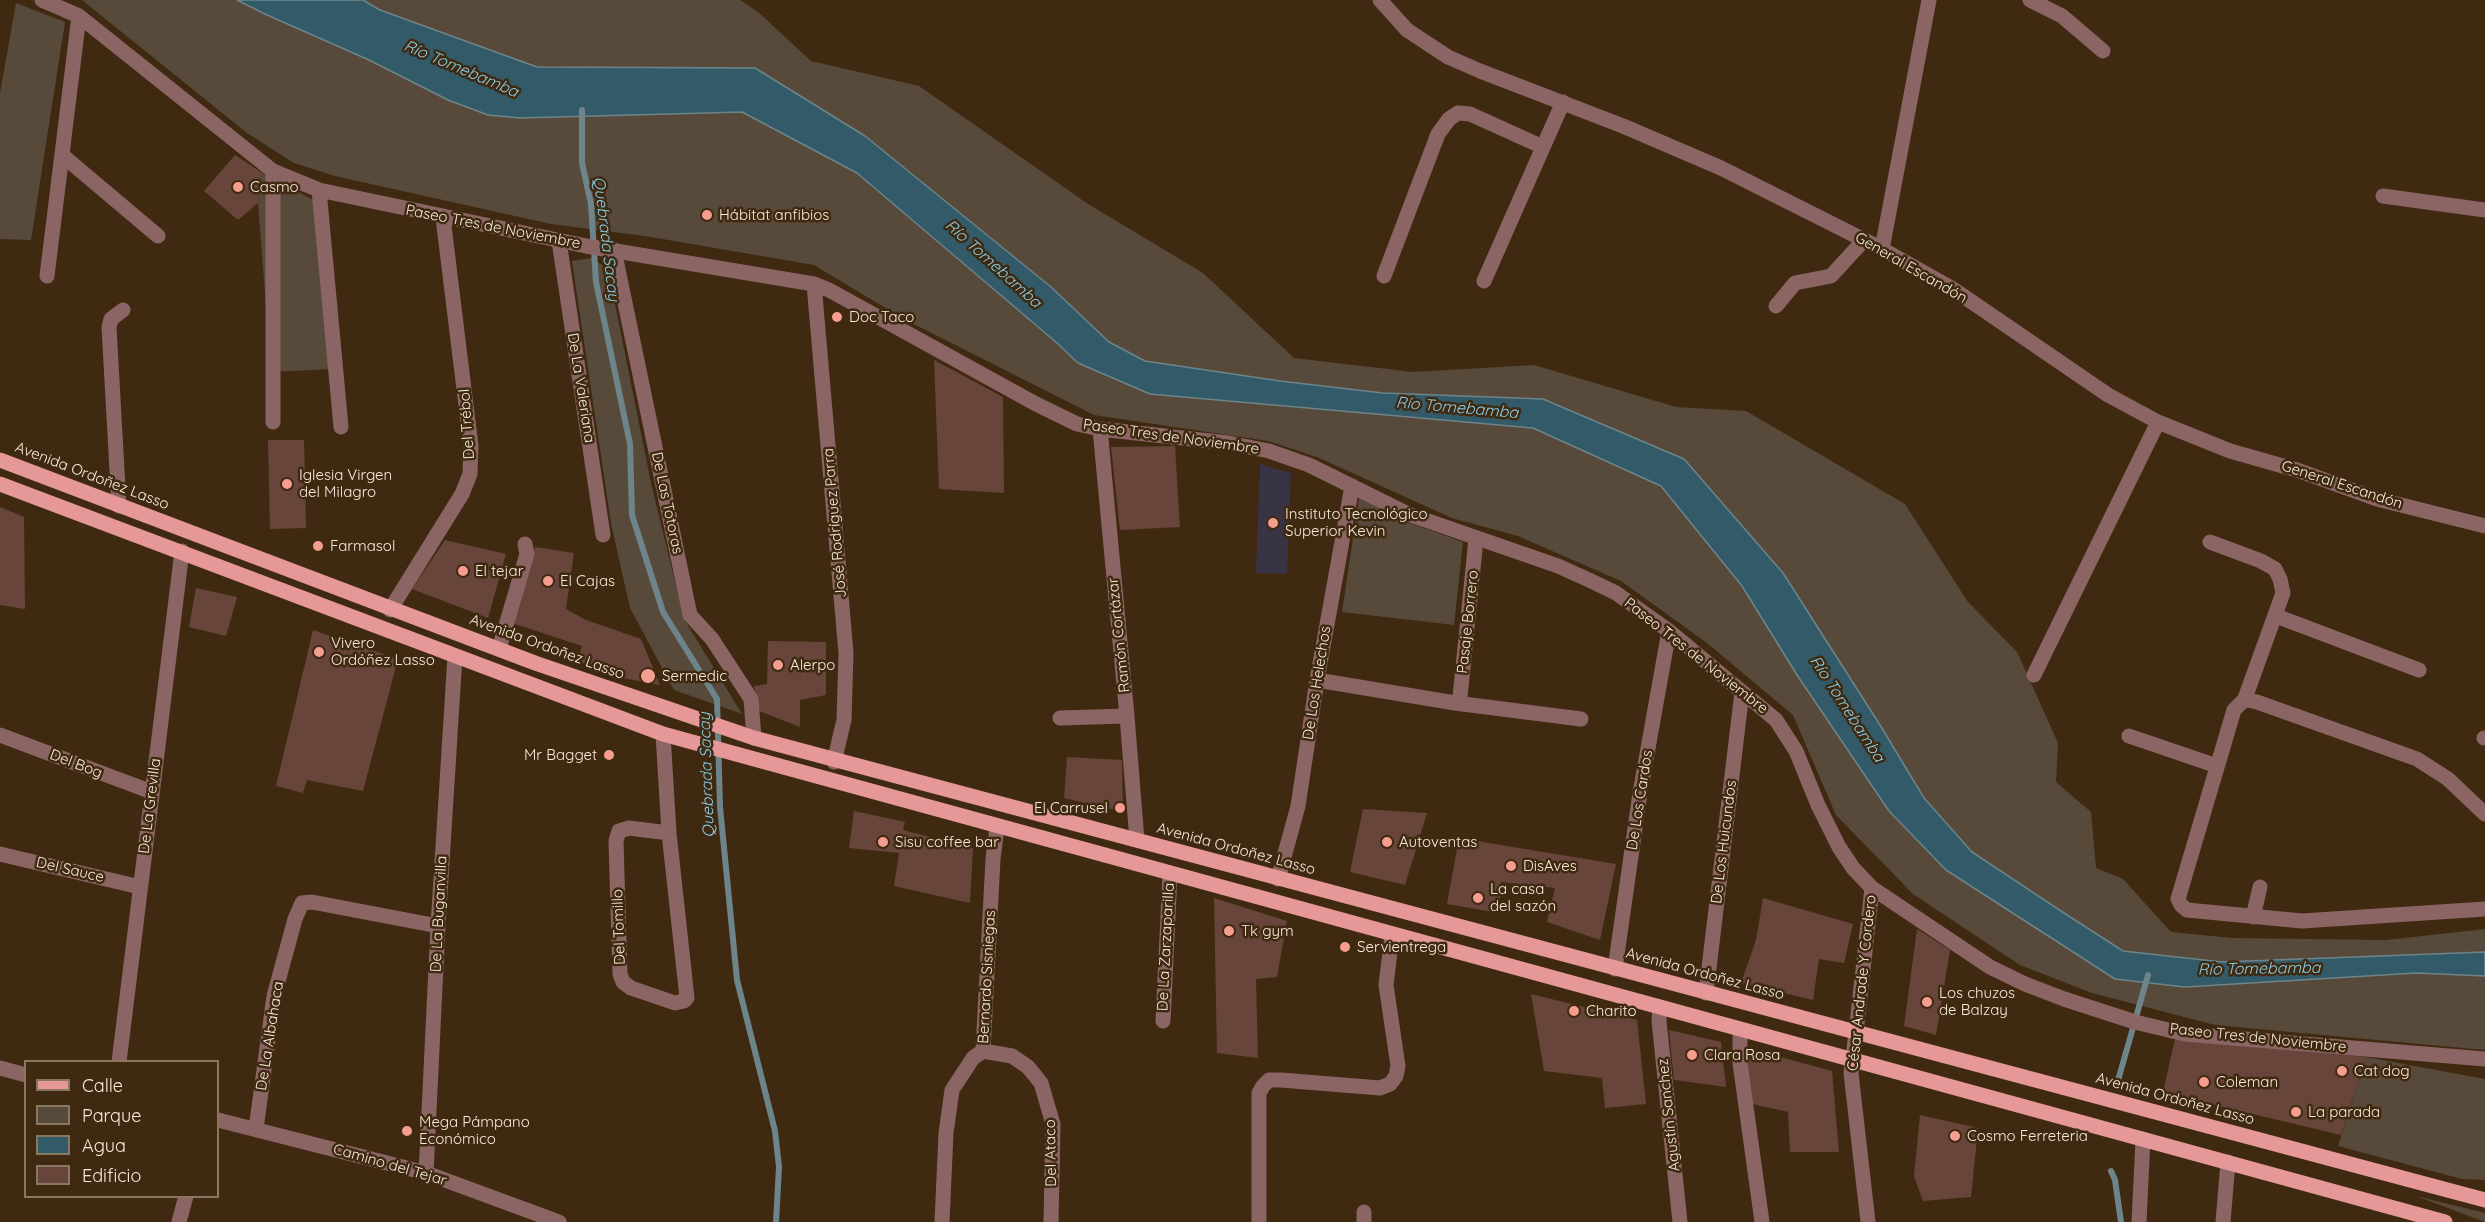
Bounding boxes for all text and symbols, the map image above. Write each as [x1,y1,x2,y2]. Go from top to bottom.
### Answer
water label: Río Tomebamba [401,36,521,102]
water label: Quebrada Sacay [589,176,623,302]
place label: Casmo [250,178,299,196]
marker: Casmo [231,180,245,194]
street label: Paseo Tres de Noviembre [404,201,582,253]
place label: Hábitat anfibios [719,206,829,224]
marker: Hábitat anfibios [700,208,714,222]
water label: Río Tomebamba [941,216,1045,312]
street label: General Escandón [1852,229,1970,307]
place label: Doc Taco [849,308,914,326]
marker: Doc Taco [830,310,844,324]
street label: De La Valeriana [563,332,599,444]
street label: Del Trébol [456,388,478,460]
water label: Río Tomebamba [1395,393,1519,423]
street label: Paseo Tres de Noviembre [1082,416,1260,458]
street label: Avenida Ordoñez Lasso [12,438,172,514]
street label: José Rodríguez Parra [819,447,851,599]
street label: De Las Totoras [647,450,687,556]
street label: General Escandón [2279,457,2405,513]
place label: Iglesia Virgen del Milagro [299,466,392,501]
marker: Iglesia Virgen del Milagro [280,477,294,491]
place label: Instituto Tecnológico Superior Kevin [1285,505,1428,540]
marker: Instituto Tecnológico Superior Kevin [1266,516,1280,530]
place label: Farmasol [330,537,395,555]
marker: Farmasol [311,539,325,553]
place label: El tejar [475,562,523,580]
marker: El tejar [456,564,470,578]
street label: Pasaje Borrero [1454,569,1482,675]
place label: El Cajas [560,572,615,590]
marker: El Cajas [541,574,555,588]
street label: Ramón Cortázar [1104,577,1134,693]
street label: Paseo Tres de Noviembre [1620,594,1772,718]
street label: Avenida Ordoñez Lasso [467,611,627,683]
street label: De Los Helechos [1299,625,1335,741]
place label: Vivero Ordóñez Lasso [331,634,435,669]
marker: Vivero Ordóñez Lasso [312,645,326,659]
water label: Río Tomebamba [1806,652,1888,766]
place label: Alerpo [790,656,835,674]
marker: Alerpo [771,658,785,672]
marker: Sermedic [639,667,657,685]
place label: Sermedic [662,667,727,685]
water label: Quebrada Sacay [695,712,719,838]
street label: Del Bog [47,746,105,782]
place label: Mr Bagget [524,746,597,764]
marker: Mr Bagget [602,748,616,762]
street label: De Los Cardos [1623,749,1657,851]
street label: De La Grevilla [135,757,165,855]
street label: De Los Huicundos [1707,779,1741,905]
place label: El Carrusel [1034,799,1108,817]
marker: El Carrusel [1113,801,1127,815]
street label: Avenida Ordoñez Lasso [1155,819,1317,879]
place label: Sisu coffee bar [895,833,999,851]
place label: Autoventas [1399,833,1477,851]
marker: Sisu coffee bar [876,835,890,849]
marker: Autoventas [1380,835,1394,849]
street label: Del Sauce [34,853,106,887]
street label: De La Buganvilla [427,855,451,973]
place label: DisAves [1523,857,1577,875]
marker: DisAves [1504,859,1518,873]
place label: La casa del sazón [1490,880,1556,915]
street label: De La Zarzaparilla [1154,882,1178,1012]
street label: Del Tomillo [609,889,629,965]
marker: La casa del sazón [1471,891,1485,905]
street label: César Andrade Y Cordero [1844,894,1880,1072]
street label: Bernardo Sisniegas [975,910,999,1044]
place label: Tk gym [1241,922,1294,940]
marker: Tk gym [1222,924,1236,938]
place label: Servientrega [1357,938,1446,956]
marker: Servientrega [1338,940,1352,954]
street label: Avenida Ordoñez Lasso [1624,944,1786,1004]
water label: Río Tomebamba [2198,958,2320,980]
street label: De La Albahaca [252,980,288,1092]
place label: Los chuzos de Balzay [1939,984,2015,1019]
marker: Los chuzos de Balzay [1920,995,1934,1009]
place label: Charito [1586,1002,1636,1020]
marker: Charito [1567,1004,1581,1018]
street label: Paseo Tres de Noviembre [2169,1020,2347,1056]
place label: Clara Rosa [1704,1046,1780,1064]
marker: Clara Rosa [1685,1048,1699,1062]
street label: Agustín Sanchez [1654,1058,1684,1172]
legend [24,1060,219,1198]
place label: Cat dog [2354,1062,2410,1080]
marker: Cat dog [2335,1064,2349,1078]
street label: Avenida Ordoñez Lasso [2094,1069,2256,1129]
place label: Coleman [2216,1073,2278,1091]
text: Calle [82,1074,123,1097]
marker: Coleman [2197,1075,2211,1089]
place label: La parada [2308,1103,2380,1121]
text: Parque [82,1104,141,1127]
marker: La parada [2289,1105,2303,1119]
place label: Mega Pámpano Económico [419,1113,530,1148]
street label: Del Ataco [1041,1119,1061,1187]
marker: Mega Pámpano Económico [400,1124,414,1138]
place label: Cosmo Ferreteria [1967,1127,2088,1145]
marker: Cosmo Ferreteria [1948,1129,1962,1143]
text: Agua [82,1134,126,1157]
street label: Camino del Tejar [331,1140,449,1190]
text: Edificio [82,1164,141,1187]

